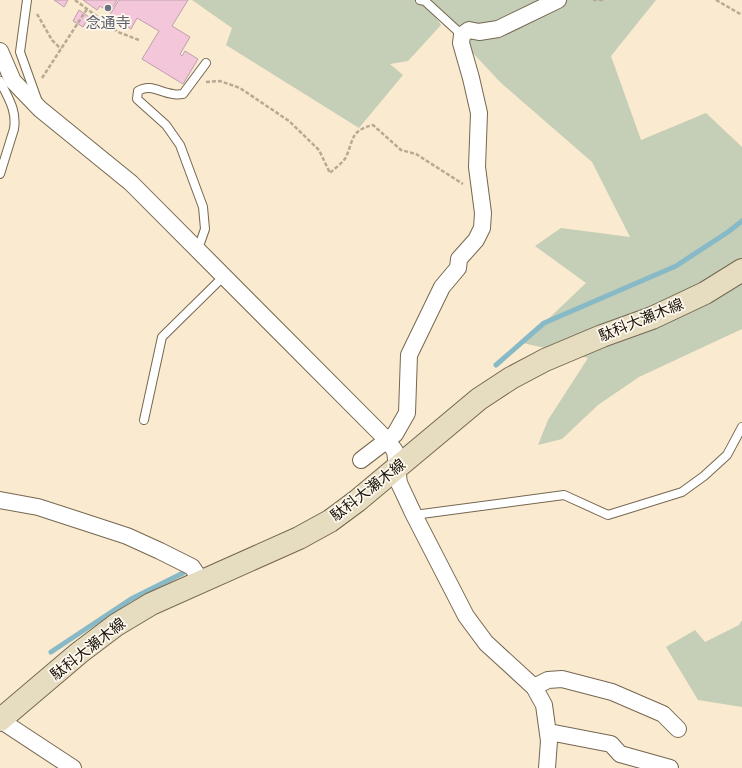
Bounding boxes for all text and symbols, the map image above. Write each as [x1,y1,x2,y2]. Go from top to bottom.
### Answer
marker: 念通寺 [103,3,113,13]
place label: 念通寺 [85,14,131,32]
street label: 駄科大瀬木線 [596,295,686,345]
street label: 駄科大瀬木線 [327,455,409,525]
street label: 駄科大瀬木線 [47,614,129,684]

